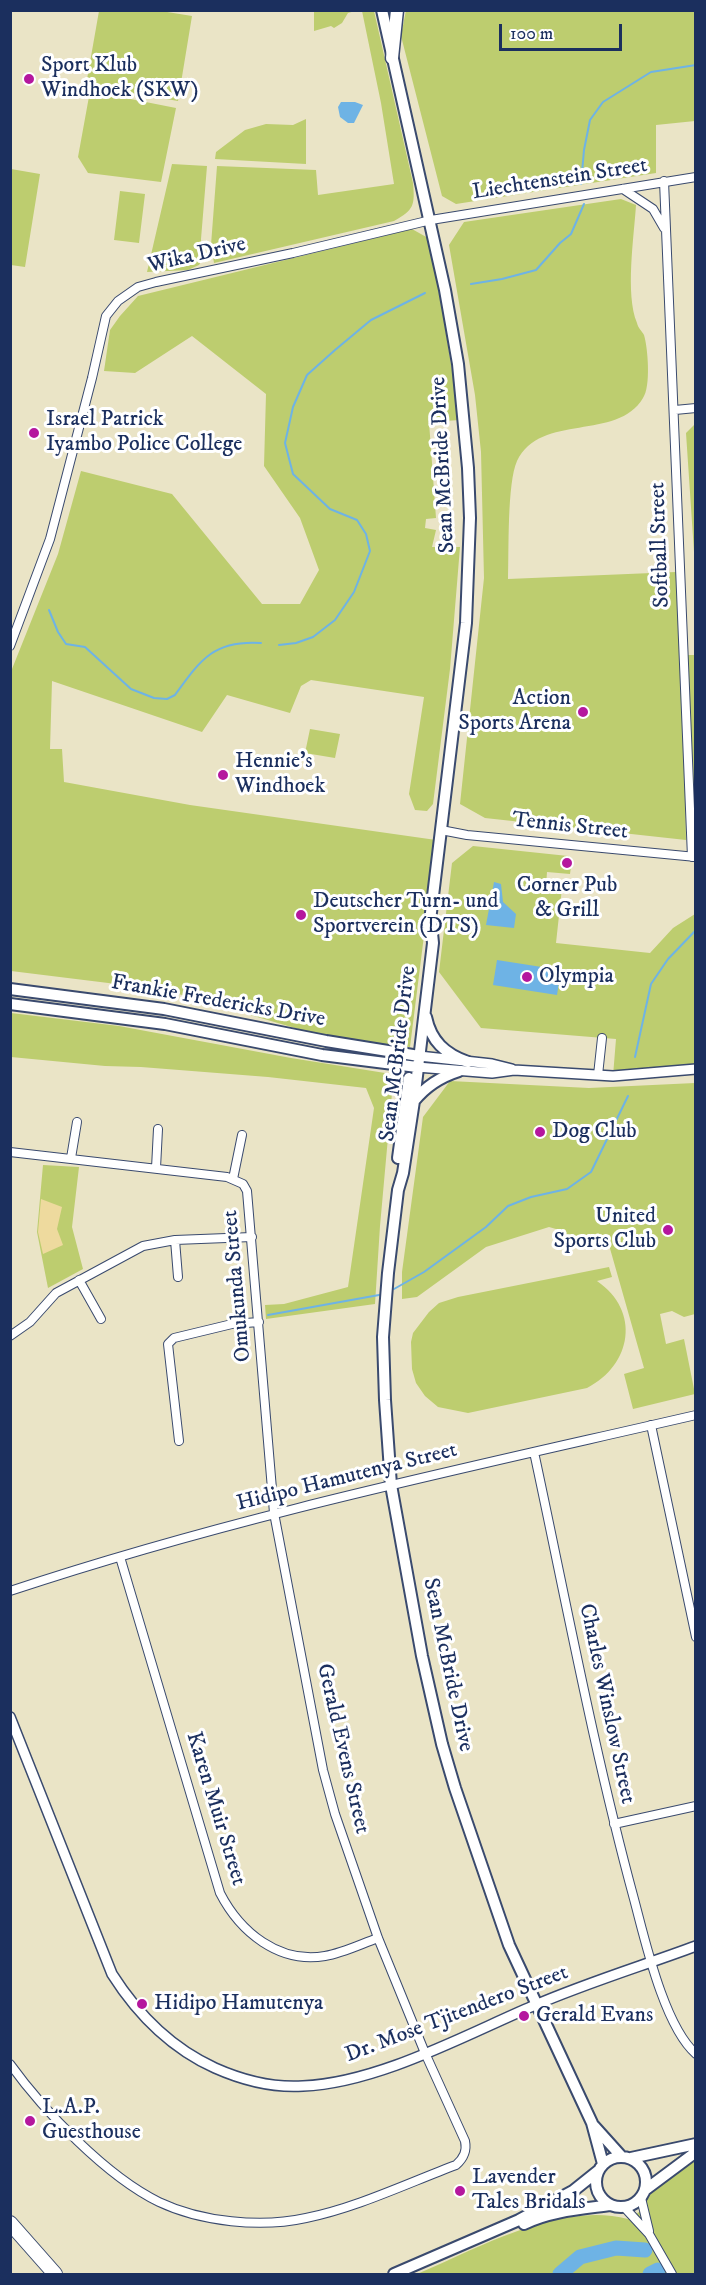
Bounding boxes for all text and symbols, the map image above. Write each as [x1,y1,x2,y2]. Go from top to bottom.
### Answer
scale bar [502,12,625,50]
text: 100 m [510,23,553,45]
place label: Sport Klub Windhoek (SKW) [41,53,198,104]
marker: Sport Klub Windhoek (SKW) [22,72,36,86]
street label: Liechtenstein Street [471,153,649,207]
street label: Wika Drive [145,232,249,280]
street label: Sean McBride Drive [426,376,462,554]
place label: Israel Patrick Iyambo Police College [46,407,242,458]
marker: Israel Patrick Iyambo Police College [27,426,41,440]
street label: Softball Street [646,482,676,608]
place label: Action Sports Arena [458,686,571,738]
marker: Action Sports Arena [576,705,590,719]
place label: Hennie's Windhoek [235,749,325,800]
marker: Hennie's Windhoek [216,768,230,782]
street label: Tennis Street [511,808,629,846]
marker: Corner Pub & Grill [560,856,574,870]
place label: Corner Pub & Grill [517,873,617,924]
place label: Deutscher Turn- und Sportverein (DTS) [313,889,498,940]
marker: Deutscher Turn- und Sportverein (DTS) [294,908,308,922]
place label: Olympia [539,964,614,990]
street label: Sean McBride Drive [375,965,423,1143]
street label: Frankie Fredericks Drive [109,970,327,1034]
marker: Olympia [520,970,534,984]
place label: Dog Club [552,1119,637,1145]
marker: Dog Club [533,1125,547,1139]
place label: United Sports Club [553,1204,656,1256]
street label: Omukunda Street [218,1209,258,1363]
marker: United Sports Club [661,1223,675,1237]
street label: Hidipo Hamutenya Street [234,1438,460,1518]
street label: Sean McBride Drive [416,1576,478,1754]
street label: Charles Winslow Street [572,1602,640,1806]
street label: Gerald Evens Street [310,1661,374,1837]
street label: Karen Muir Street [179,1729,251,1889]
street label: Dr. Mose Tjitendero Street [342,1960,572,2070]
place label: Hidipo Hamutenya [154,1991,323,2017]
marker: Hidipo Hamutenya [135,1997,149,2011]
place label: Gerald Evans [536,2003,653,2029]
marker: Gerald Evans [517,2009,531,2023]
place label: L.A.P. Guesthouse [42,2095,141,2146]
marker: L.A.P. Guesthouse [23,2114,37,2128]
place label: Lavender Tales Bridals [472,2165,586,2216]
marker: Lavender Tales Bridals [453,2184,467,2198]

